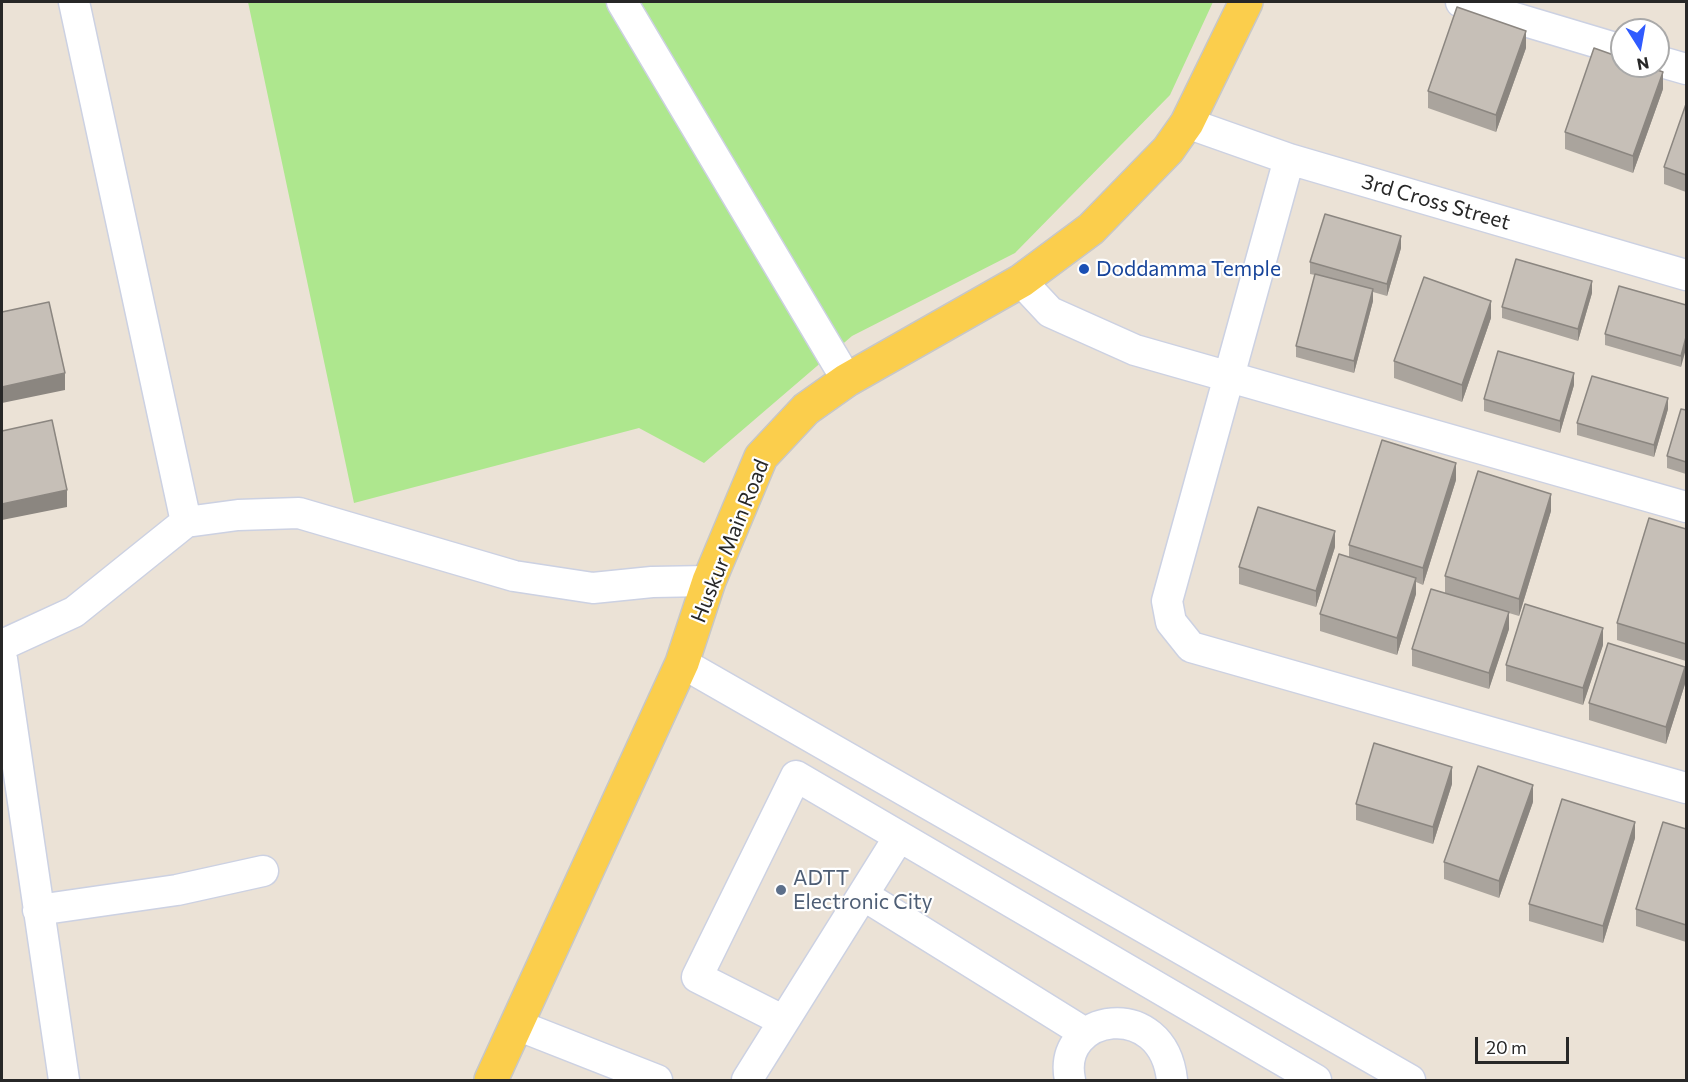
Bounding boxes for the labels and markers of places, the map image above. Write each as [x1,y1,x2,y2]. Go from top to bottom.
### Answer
place label: Doddamma Temple [1096,256,1281,282]
marker: Doddamma Temple [1077,262,1091,276]
place label: ADTT Electronic City [793,865,933,915]
marker: ADTT Electronic City [774,883,788,897]

